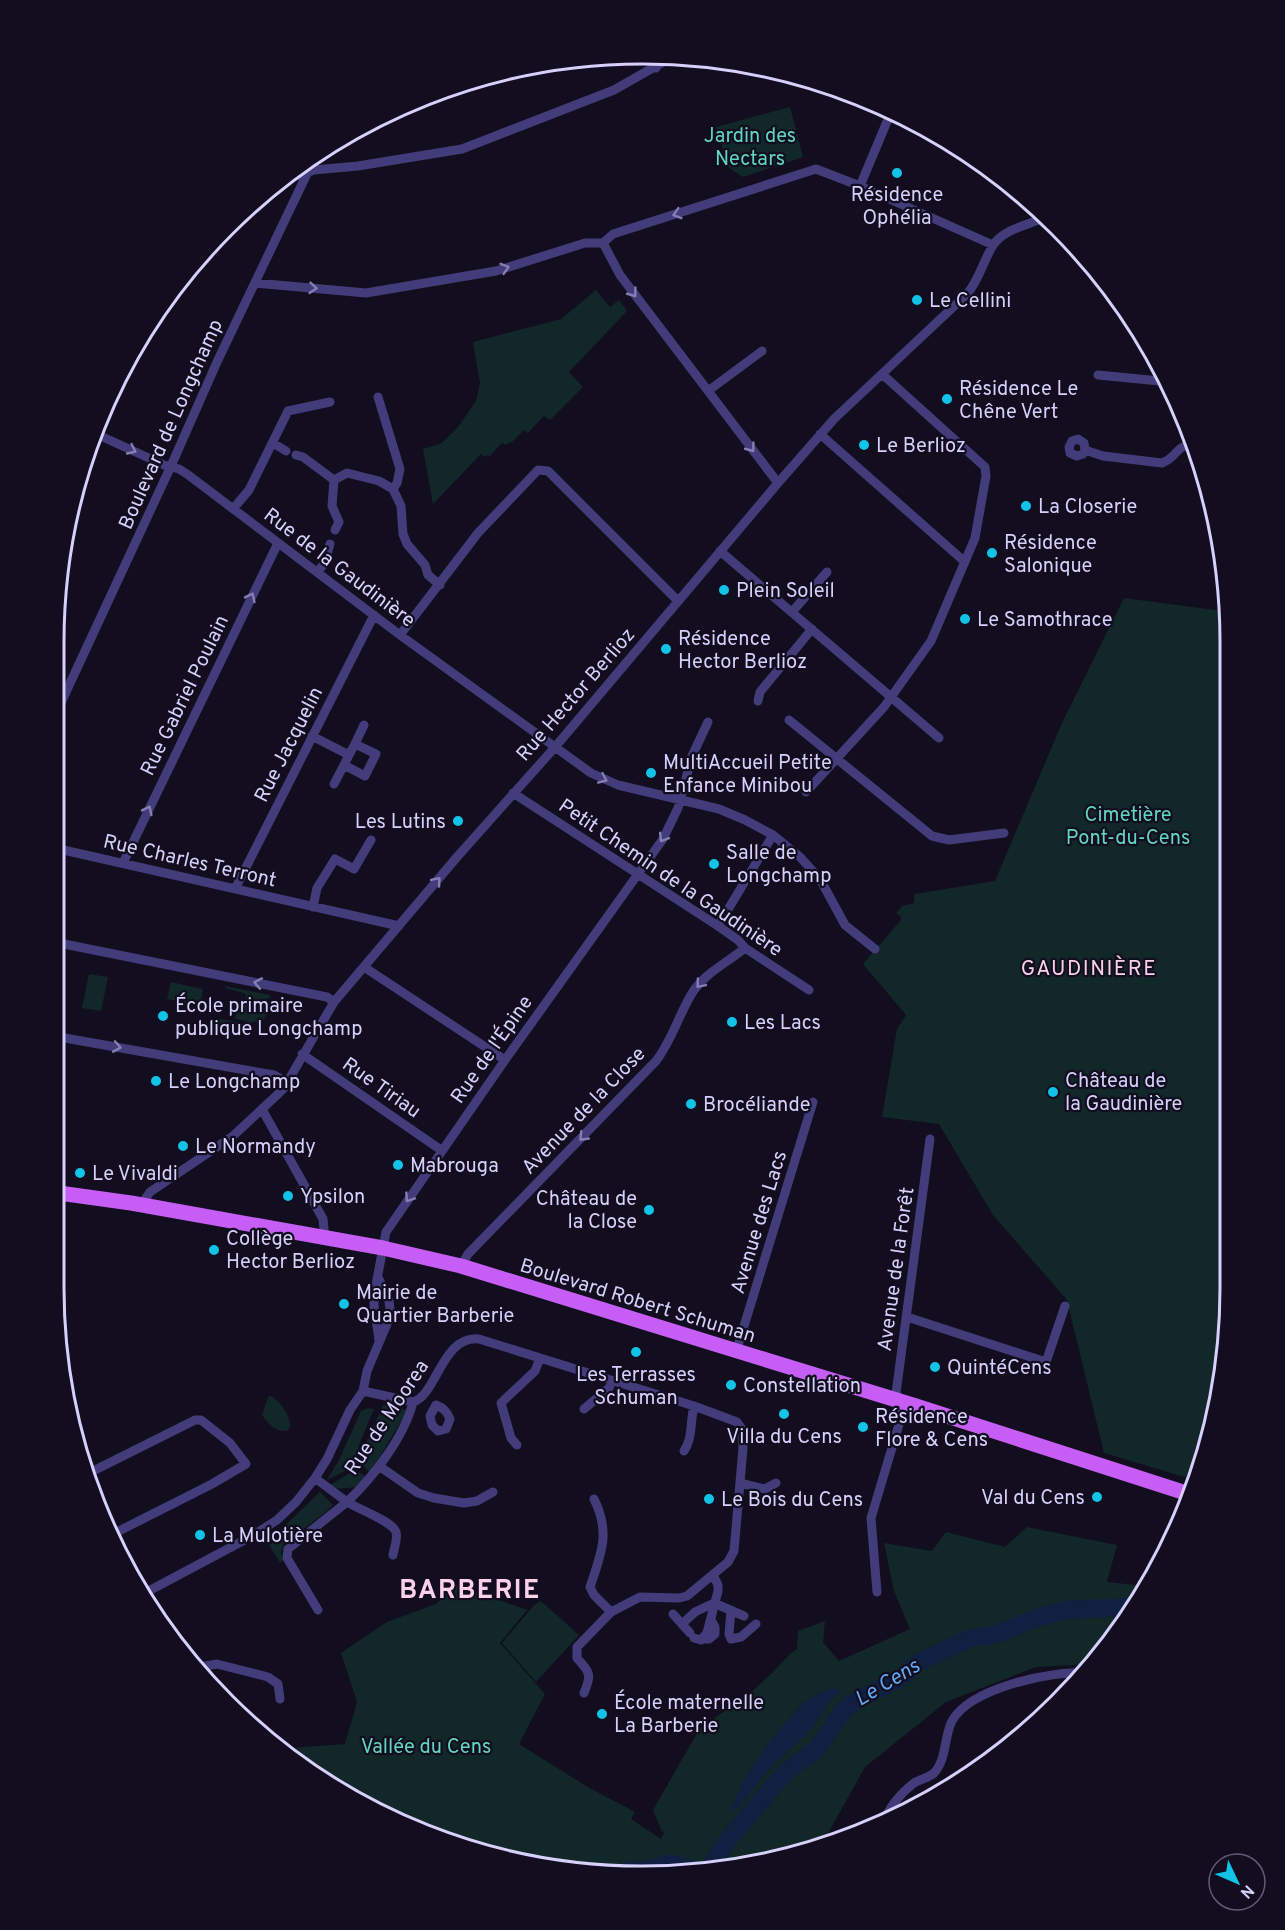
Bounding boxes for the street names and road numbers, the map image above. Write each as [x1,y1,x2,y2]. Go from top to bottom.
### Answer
street label: Boulevard de Longchamp [114,316,230,534]
street label: Rue de la Gaudinière [258,503,420,634]
street label: Rue Gabriel Poulain [136,611,236,781]
street label: Rue Hector Berlioz [511,623,642,768]
street label: Rue Jacquelin [250,683,330,807]
street label: Petit Chemin de la Gaudinière [553,794,787,964]
street label: Rue Charles Terront [100,829,279,895]
street label: Rue de l'Épine [444,990,540,1109]
street label: Avenue de la Close [517,1042,652,1181]
street label: Rue Tiriau [336,1052,425,1125]
street label: Avenue des Lacs [726,1148,794,1297]
street label: Avenue de la Forêt [873,1186,921,1353]
street label: Boulevard Robert Schuman [516,1254,759,1350]
street label: Rue de Moorea [340,1356,436,1481]

